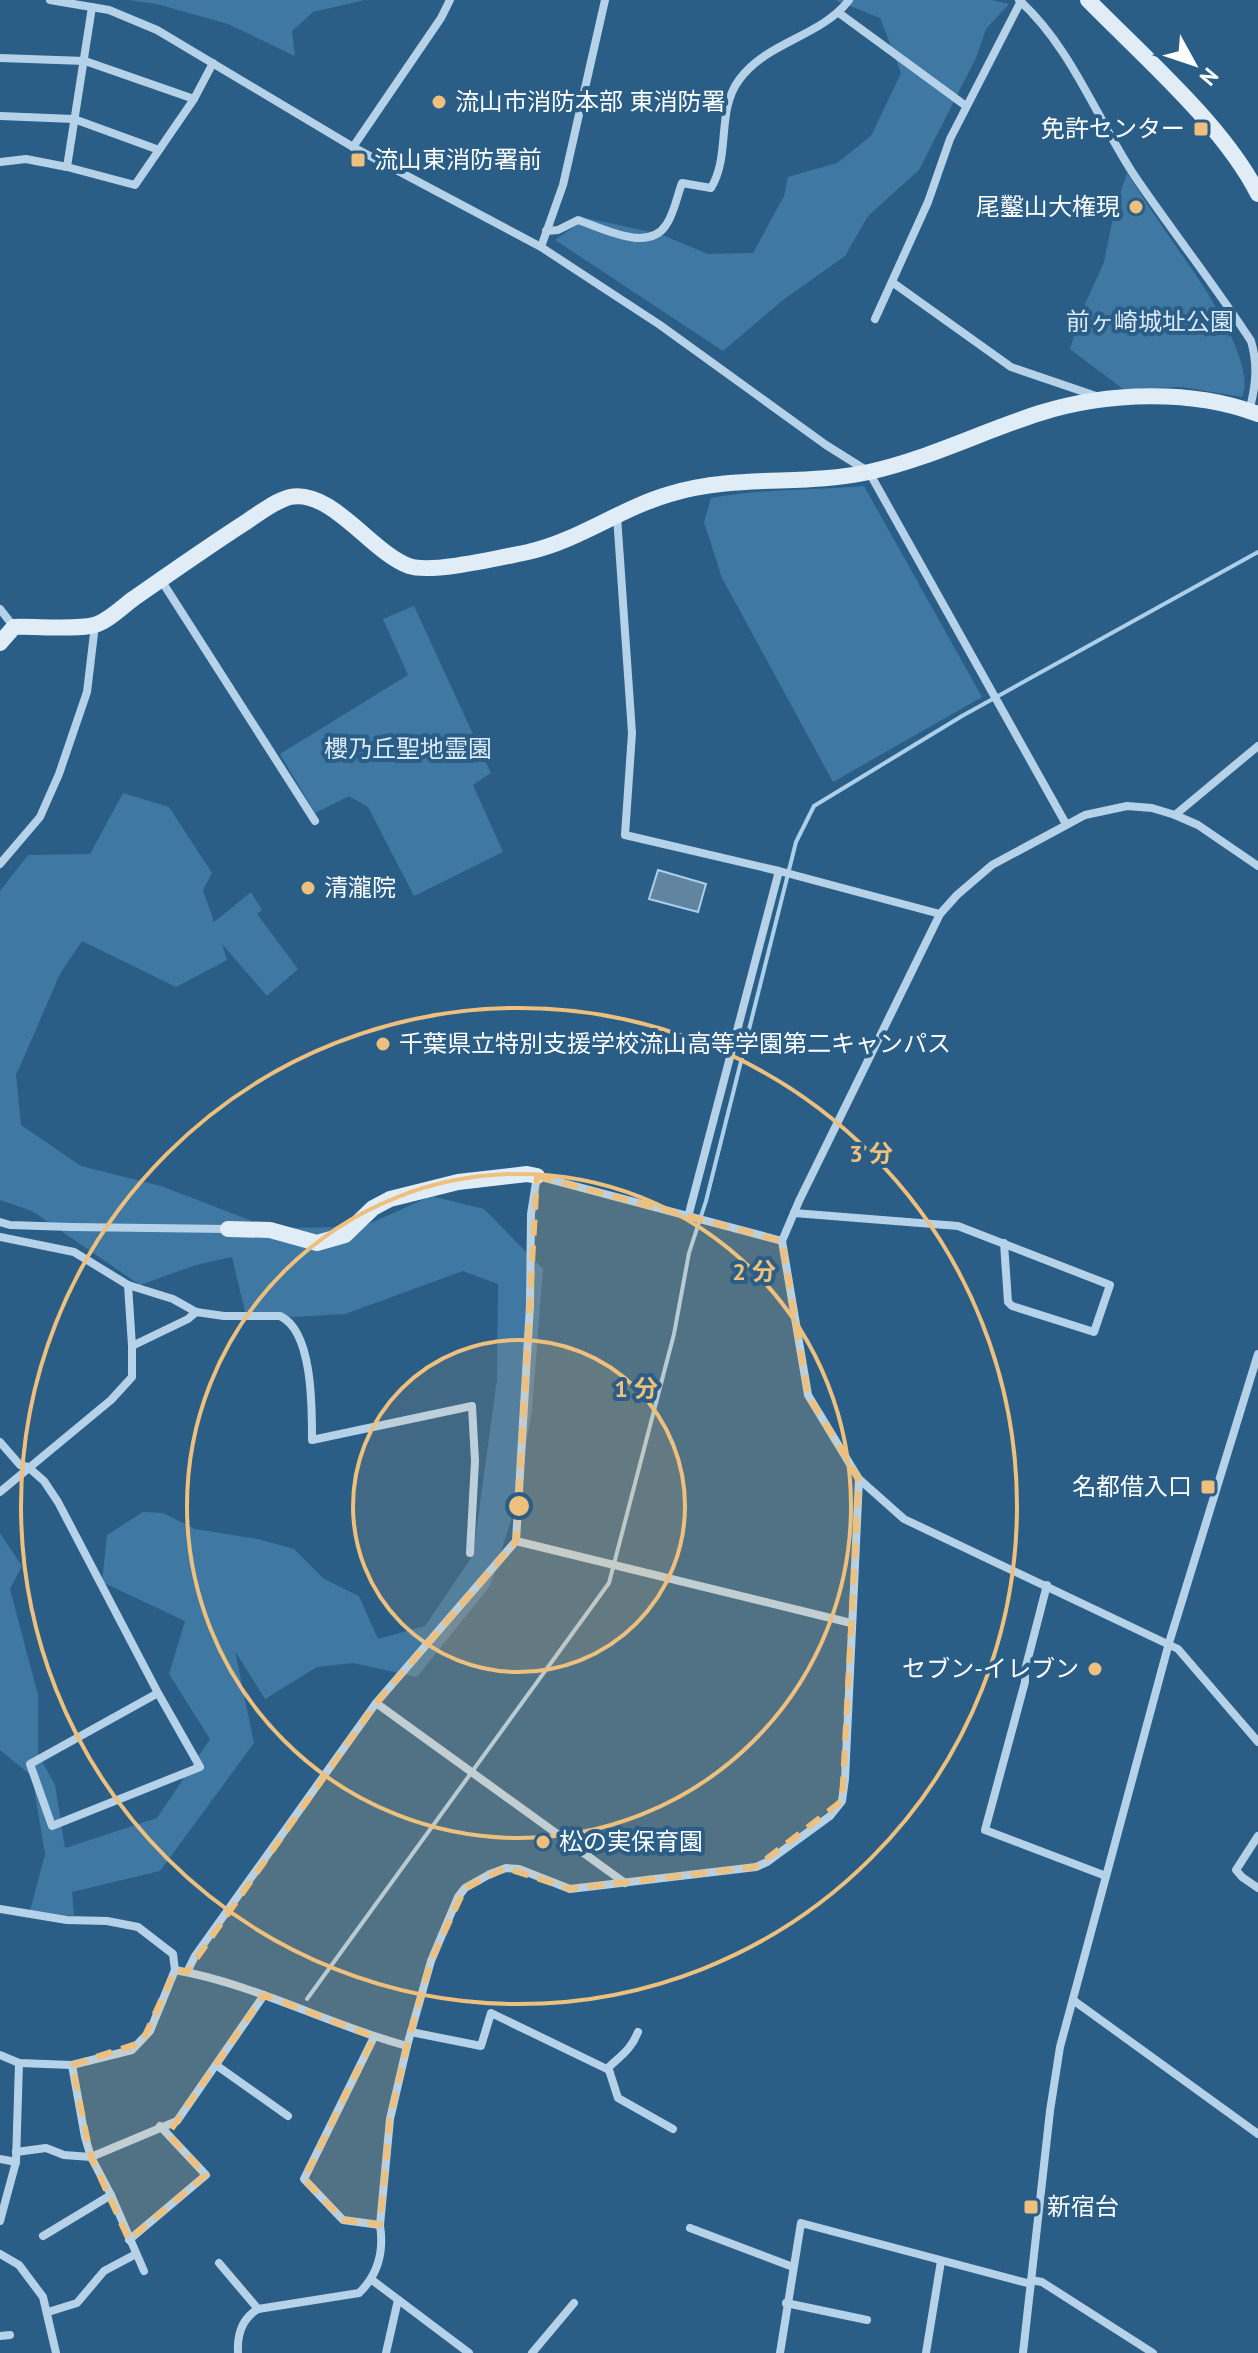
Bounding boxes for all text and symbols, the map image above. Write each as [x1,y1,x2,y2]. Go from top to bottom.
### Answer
north arrow [1154,24,1234,104]
text: N [1194,62,1225,91]
place label: 流山市消防本部 東消防署 [455,86,725,117]
marker: 流山市消防本部 東消防署 [430,93,448,111]
place label: 免許センター [1041,113,1185,144]
marker: 免許センター [1192,120,1210,138]
place label: 流山東消防署前 [374,144,542,175]
marker: 流山東消防署前 [349,151,367,169]
place label: 尾鑿山大権現 [976,191,1120,222]
marker: 尾鑿山大権現 [1127,198,1145,216]
park label: 前ヶ崎城址公園 [1066,306,1234,337]
park label: 櫻乃丘聖地霊園 [324,733,492,764]
place label: 清瀧院 [324,872,396,903]
marker: 清瀧院 [299,879,317,897]
place label: 千葉県立特別支援学校流山高等学園第二キャンパス [399,1028,951,1059]
marker: 千葉県立特別支援学校流山高等学園第二キャンパス [374,1035,392,1053]
text: 3 分 [849,1138,893,1169]
text: 2 分 [732,1256,776,1287]
text: 1 分 [614,1373,658,1404]
place label: 名都借入口 [1072,1471,1192,1502]
marker: 名都借入口 [1199,1478,1217,1496]
centre of rings [505,1492,533,1520]
place label: セブン-イレブン [902,1653,1079,1684]
marker: セブン-イレブン [1086,1660,1104,1678]
place label: 松の実保育園 [559,1826,703,1857]
marker: 松の実保育園 [534,1833,552,1851]
place label: 新宿台 [1047,2191,1119,2222]
marker: 新宿台 [1022,2198,1040,2216]

